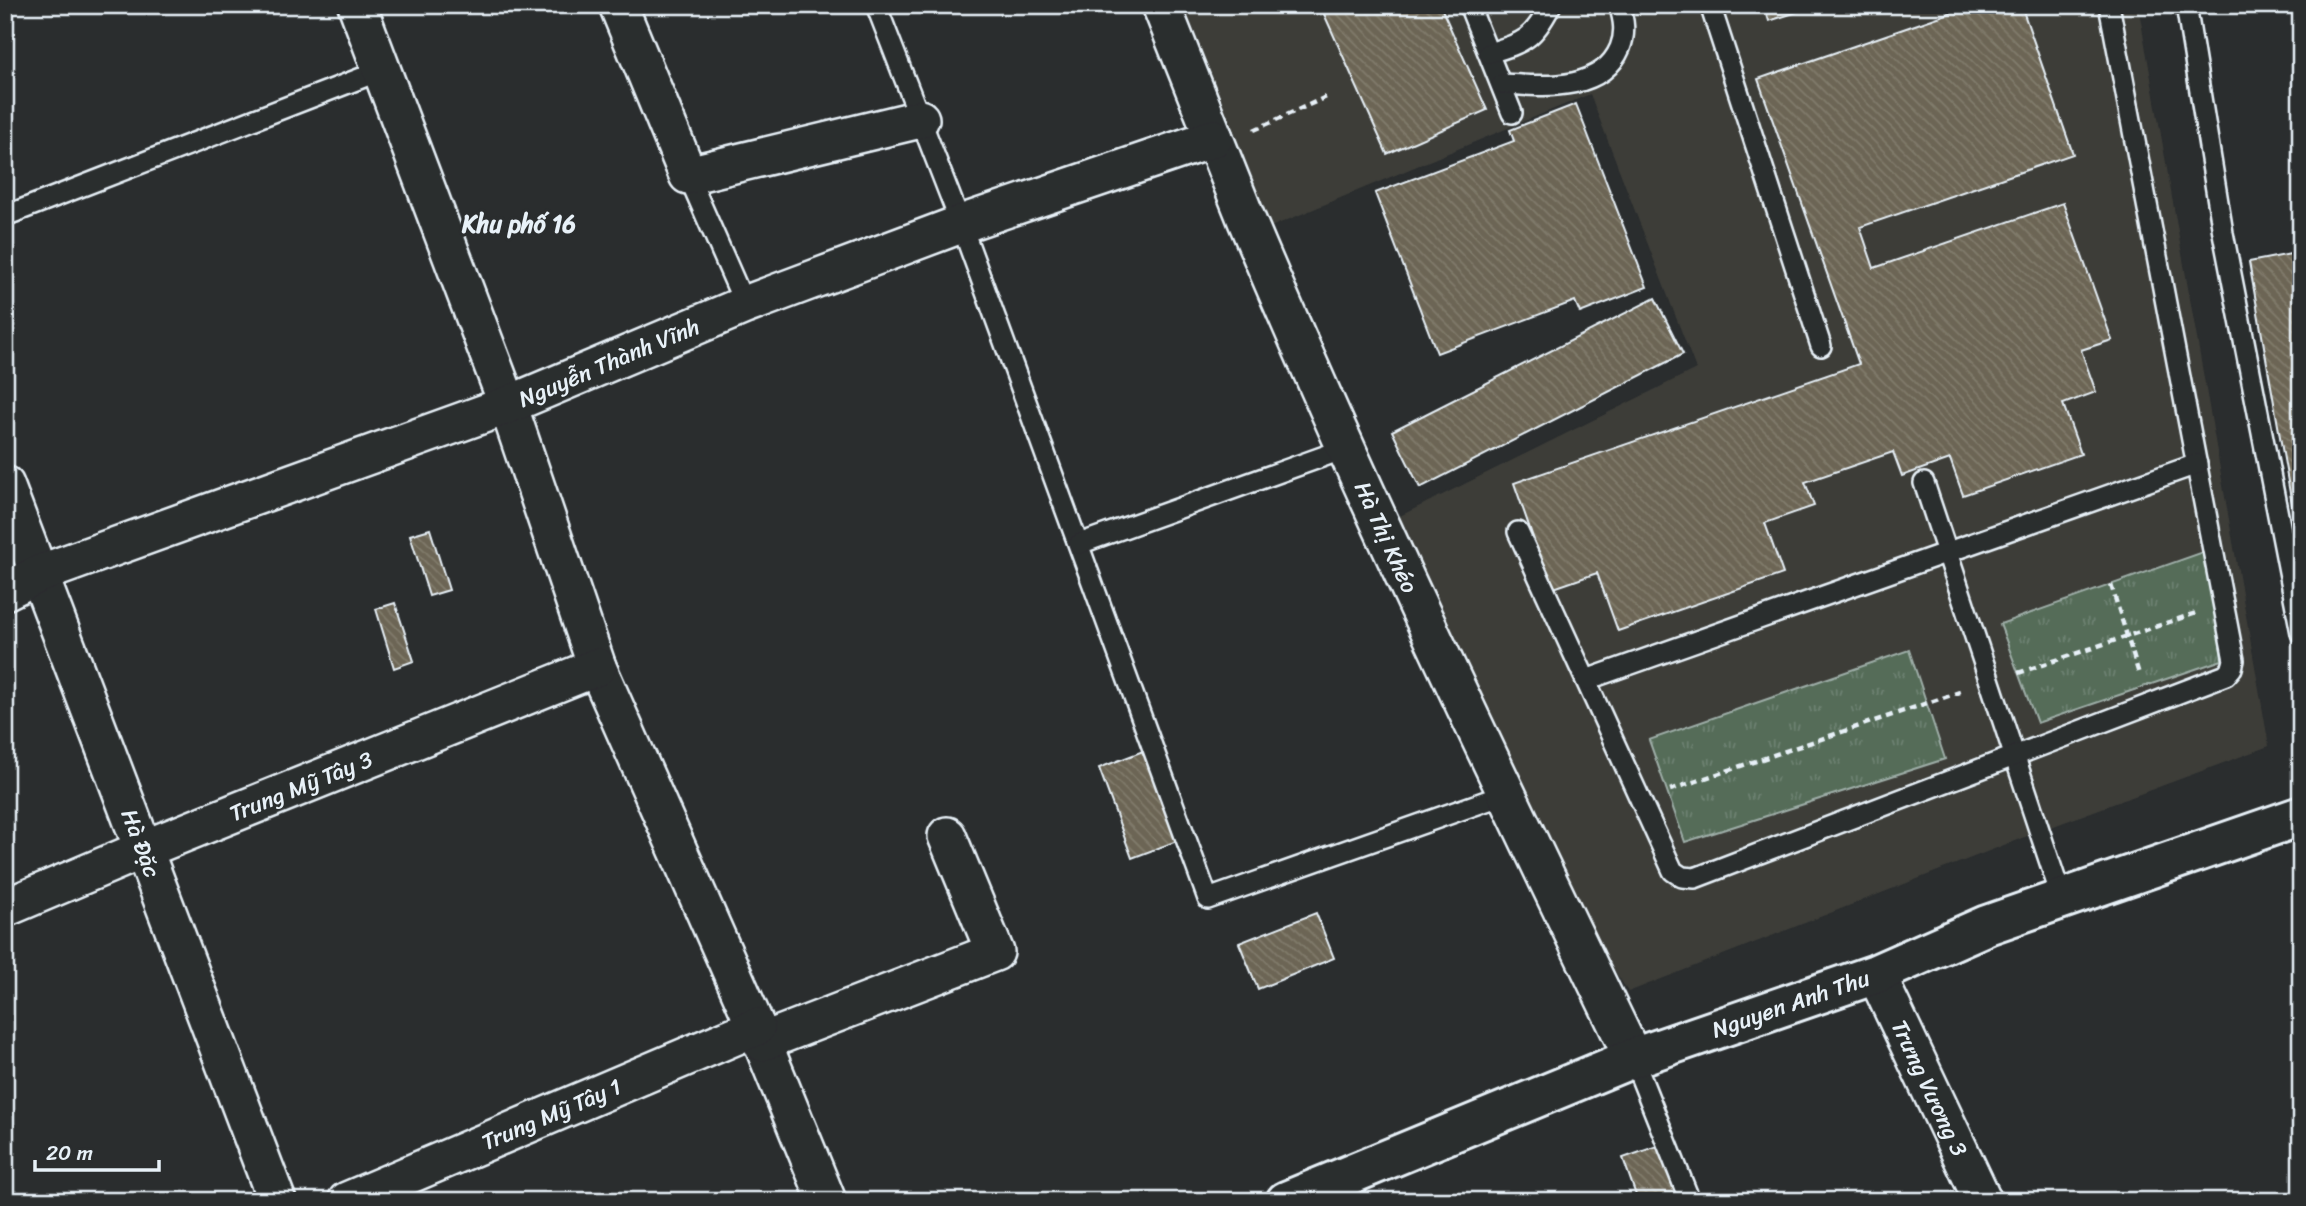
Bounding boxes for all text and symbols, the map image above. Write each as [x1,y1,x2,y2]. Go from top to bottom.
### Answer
district label: Khu phố 16 [461,203,576,245]
street label: Nguyễn Thành Vĩnh [512,306,706,419]
street label: Hà Thị Khéo [1342,474,1430,601]
street label: Trung Mỹ Tây 3 [223,739,379,834]
street label: Hà Đặc [109,803,172,884]
street label: Nguyen Anh Thu [1706,957,1876,1050]
street label: Trưng Vương 3 [1879,1013,1979,1164]
street label: Trung Mỹ Tây 1 [475,1067,628,1163]
scale bar [35,1129,159,1173]
text: 20 m [46,1134,93,1172]

